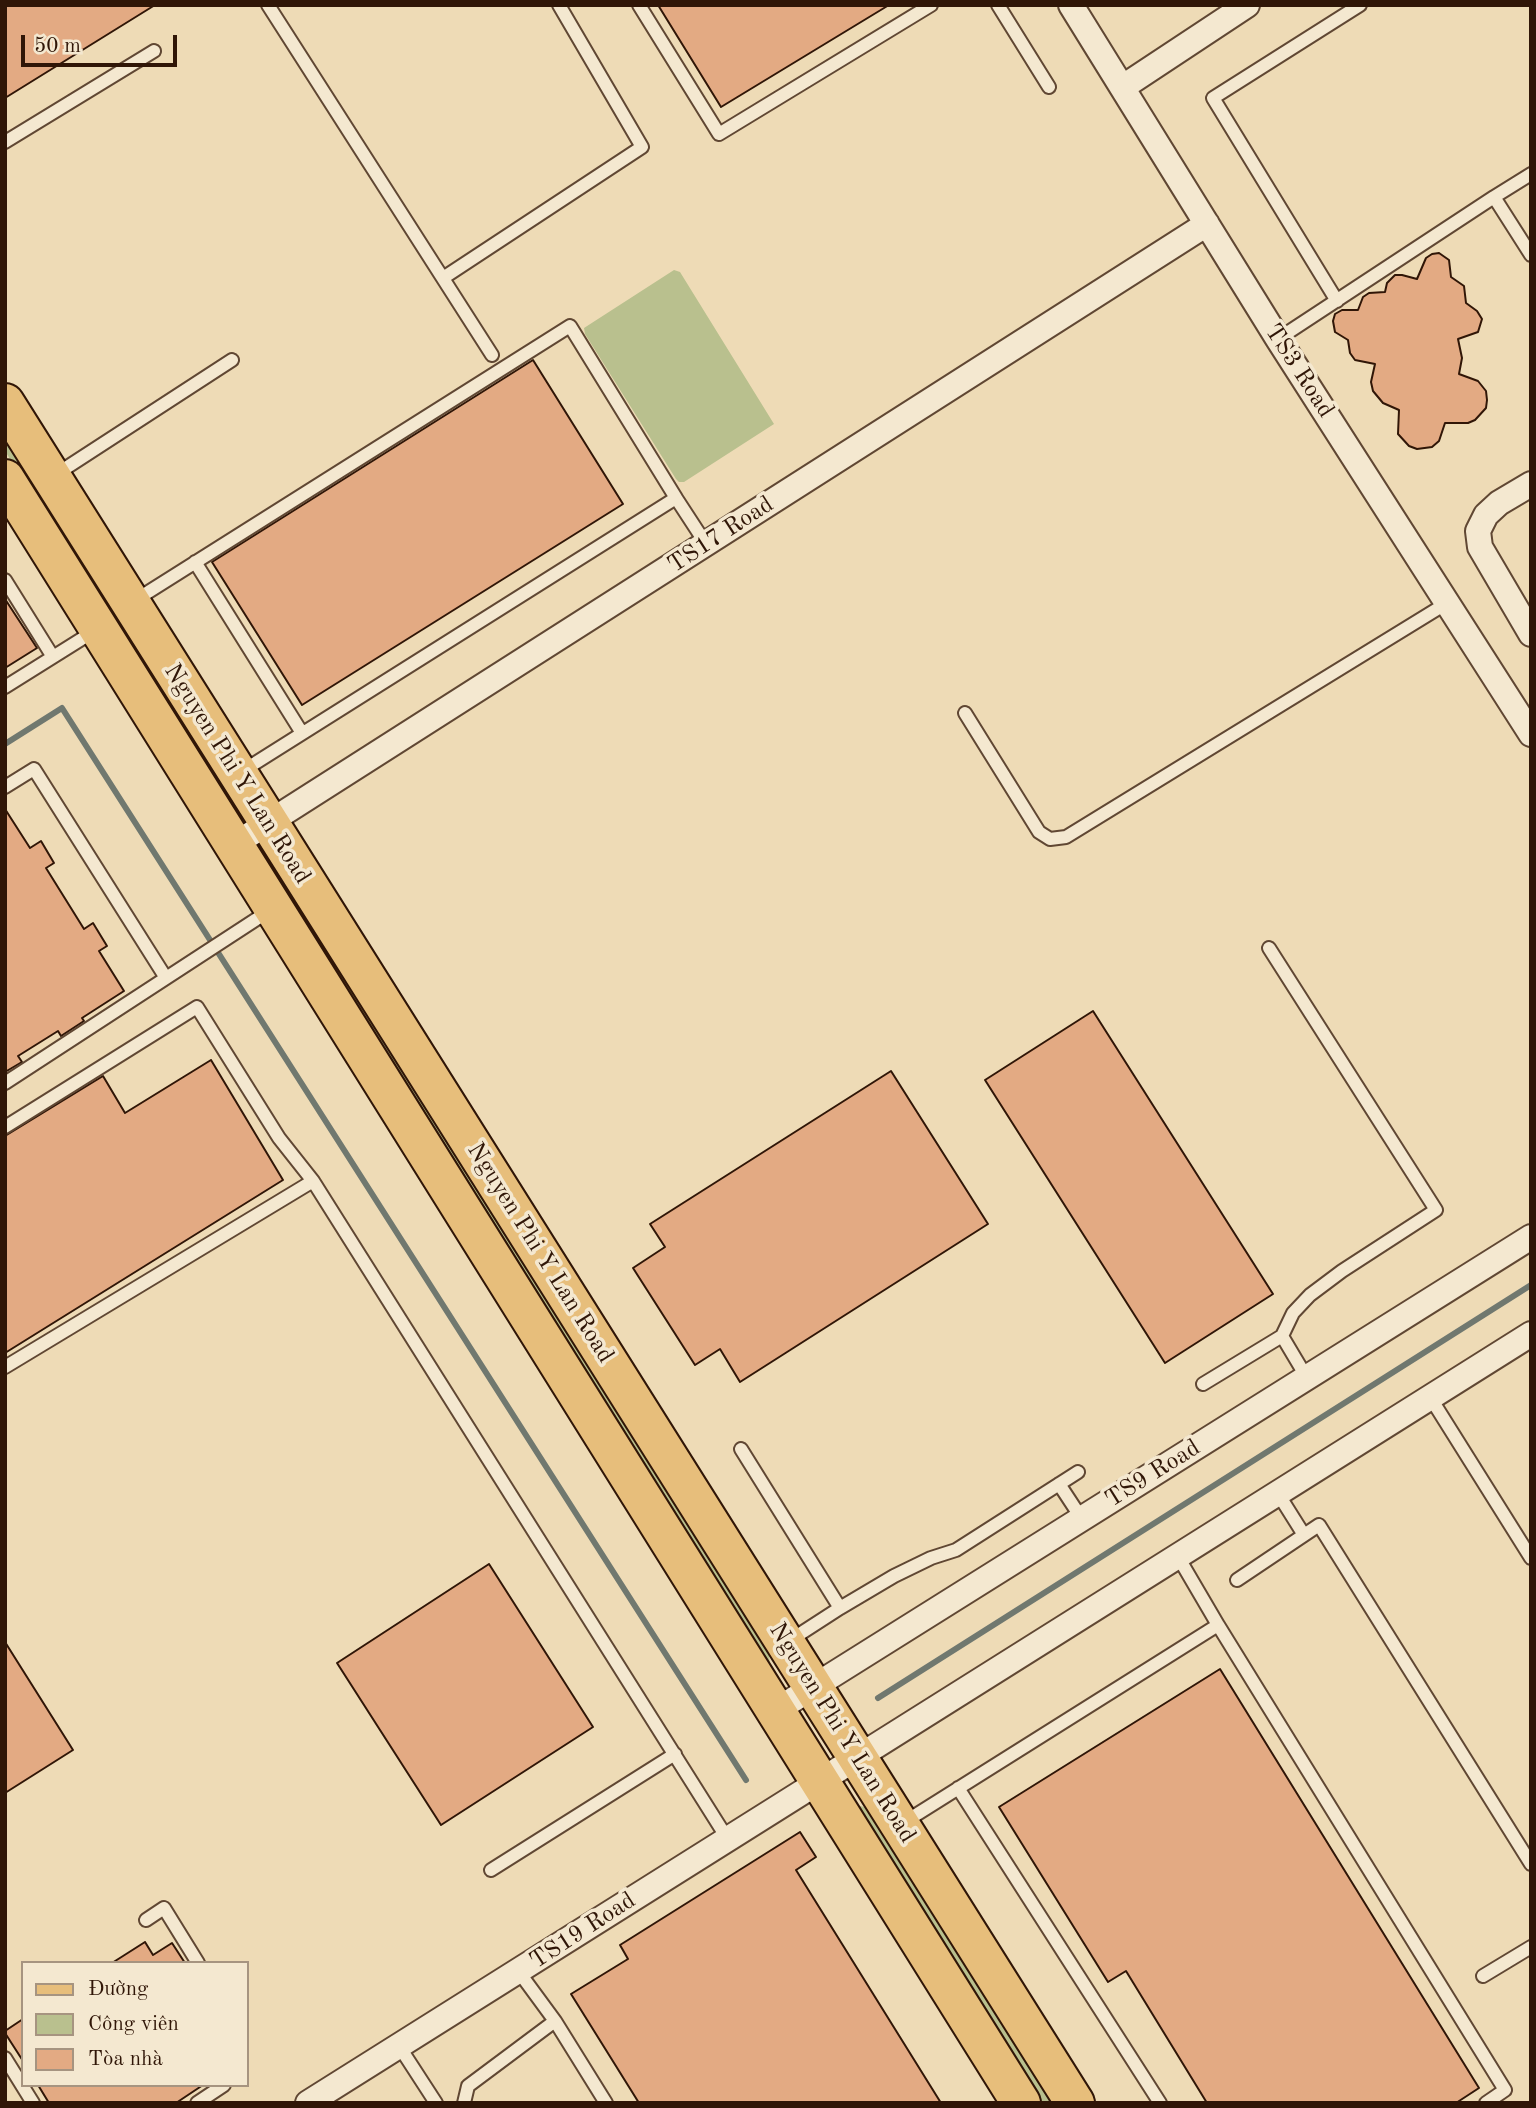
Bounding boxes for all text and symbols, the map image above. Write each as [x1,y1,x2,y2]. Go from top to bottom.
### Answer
scale bar [24,21,180,65]
text: 50 m [34,36,81,57]
street label: TS3 Road [1258,319,1340,423]
street label: TS17 Road [663,490,779,580]
street label: Nguyen Phi Y Lan Road [157,658,317,890]
street label: Nguyen Phi Y Lan Road [460,1137,620,1369]
street label: TS9 Road [1100,1434,1206,1514]
street label: Nguyen Phi Y Lan Road [762,1617,922,1849]
street label: TS19 Road [525,1886,641,1976]
legend [21,1961,248,2087]
text: Đường [88,1979,148,2000]
text: Công viên [88,2014,179,2035]
text: Tòa nhà [88,2049,163,2070]

